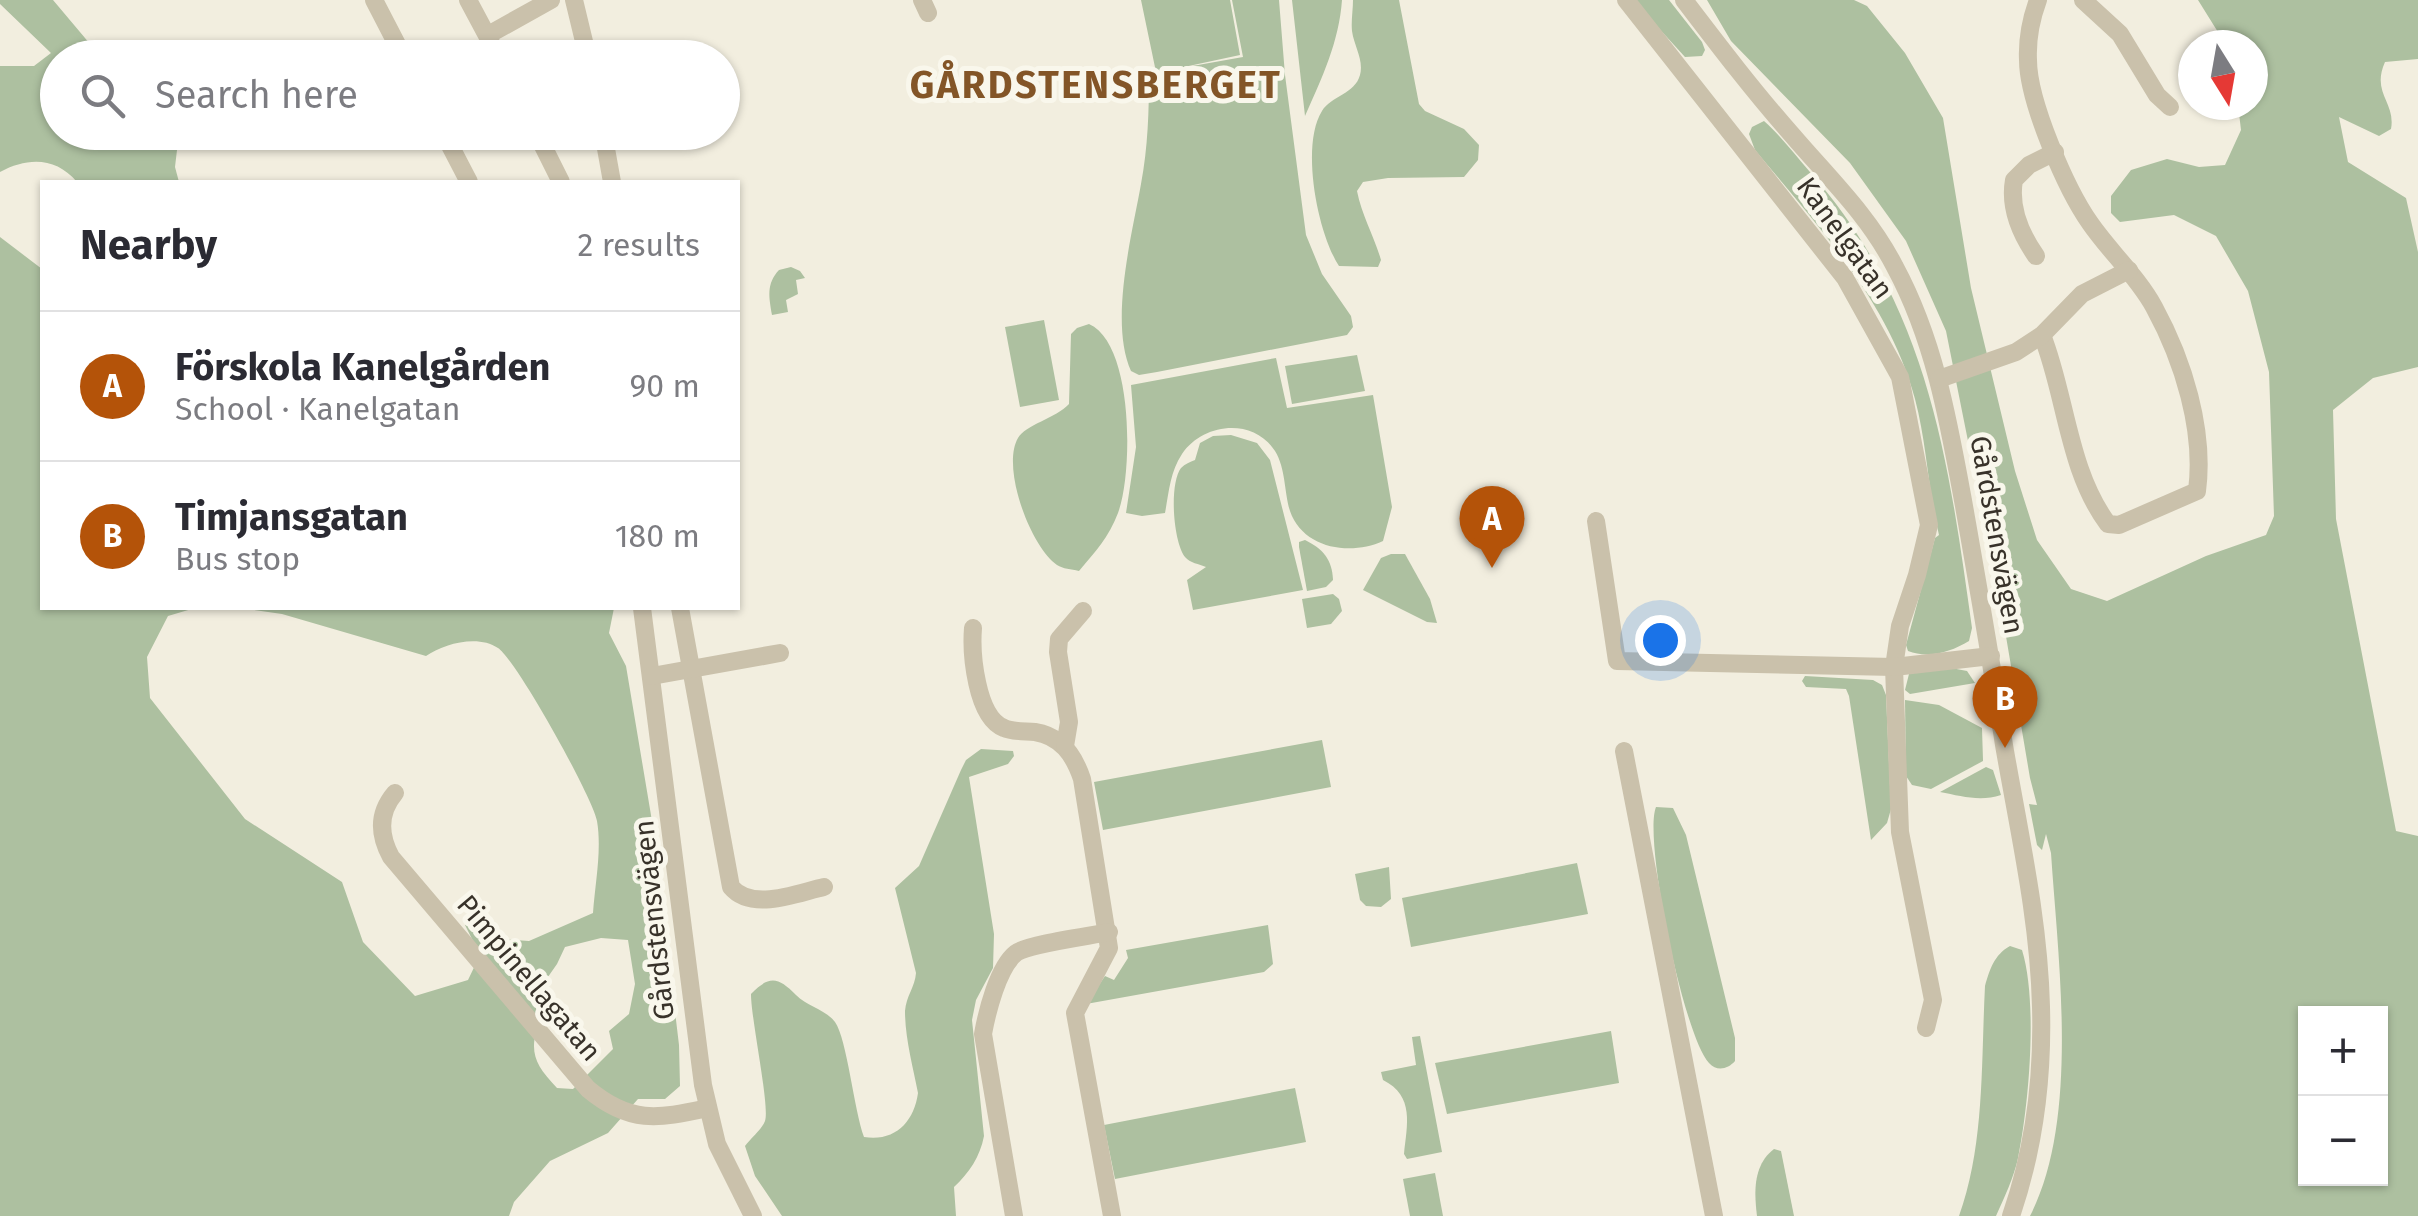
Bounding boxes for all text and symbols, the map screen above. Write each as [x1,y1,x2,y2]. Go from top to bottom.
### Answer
north arrow [2178,30,2268,120]
search box [40,40,740,150]
district label: GÅRDSTENSBERGET [910,60,1282,108]
icon: search [75,68,130,123]
text: Search here [155,72,358,118]
street label: Kanelgatan [1790,171,1900,305]
text: Nearby [80,220,217,270]
text: 2 results [577,226,700,264]
text: Förskola Kanelgården [175,344,551,390]
text: A [103,367,122,405]
text: 90 m [629,367,700,405]
text: School · Kanelgatan [175,390,460,428]
street label: Gårdstensvägen [1963,433,2031,637]
pin: A [1460,486,1524,568]
text: Timjansgatan [175,494,408,540]
text: B [103,517,122,555]
text: 180 m [615,517,700,555]
text: Bus stop [175,540,300,578]
your location [1635,615,1686,666]
pin: B [1972,666,2038,748]
street label: Gårdstensvägen [627,818,681,1022]
street label: Pimpinellagatan [450,888,608,1068]
map controls [2298,1006,2388,1186]
button: + [2298,1006,2388,1096]
button: − [2298,1096,2388,1186]

